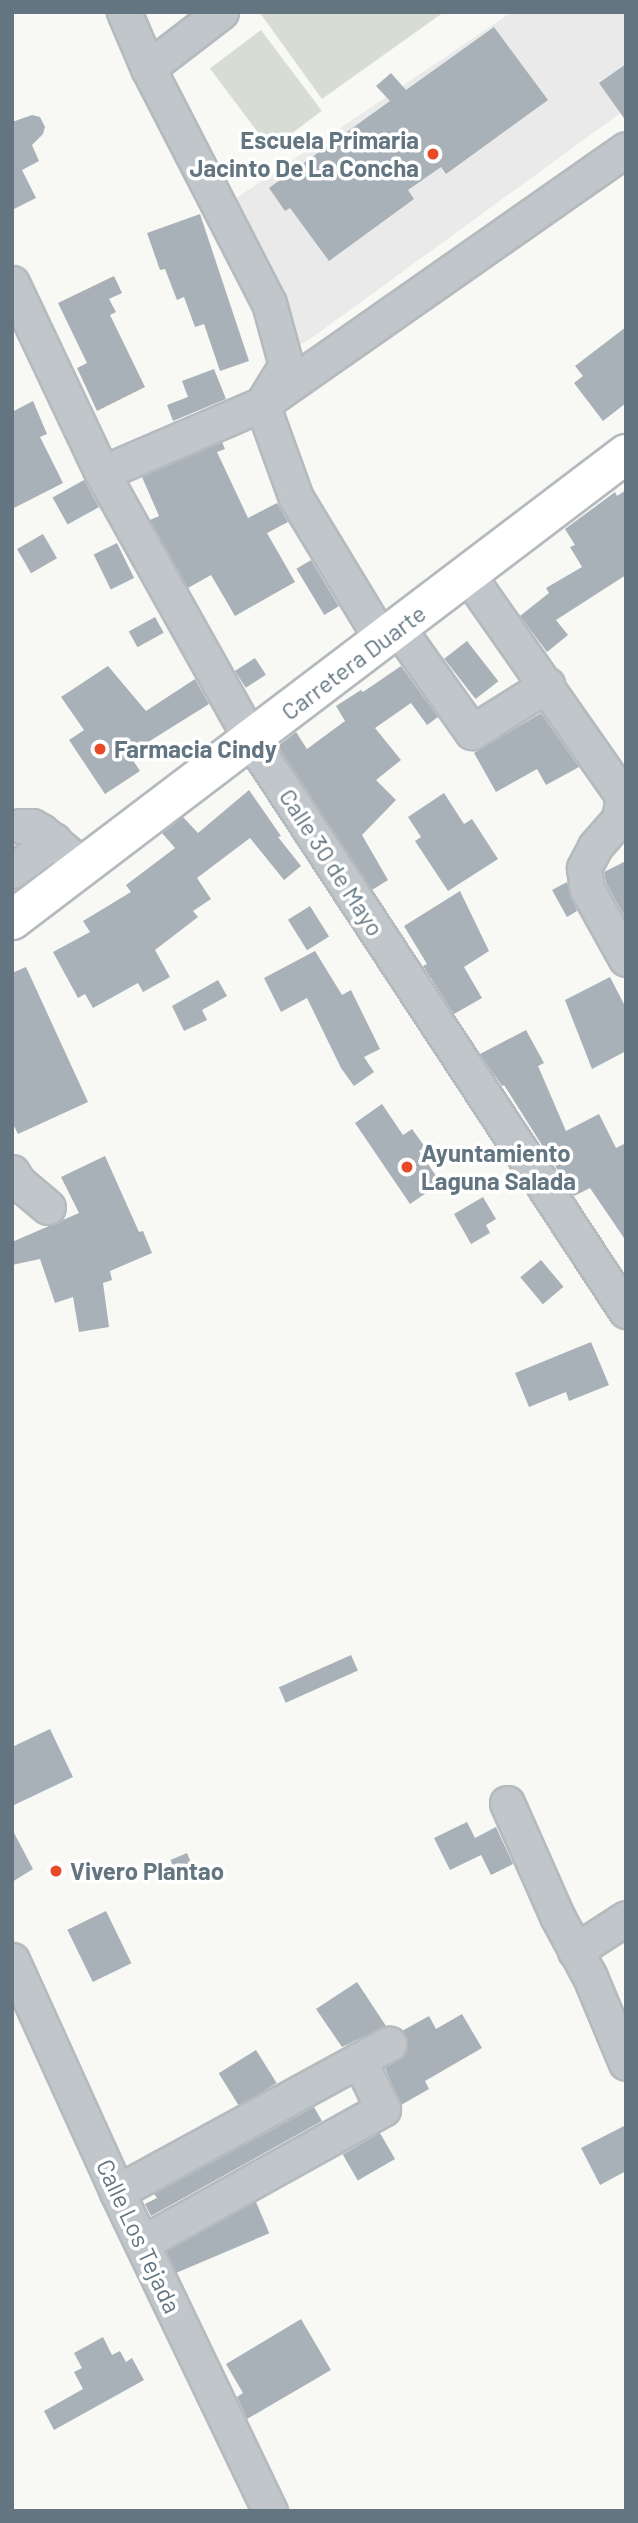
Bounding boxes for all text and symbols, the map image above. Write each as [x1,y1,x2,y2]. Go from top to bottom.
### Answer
place label: Escuela Primaria Jacinto De La Concha [189,126,419,182]
marker: Escuela Primaria Jacinto De La Concha [425,146,441,162]
street label: Carretera Duarte [275,598,431,726]
place label: Farmacia Cindy [114,735,277,763]
marker: Farmacia Cindy [92,741,108,757]
street label: Calle 30 de Mayo [274,783,390,941]
place label: Ayuntamiento Laguna Salada [421,1139,576,1195]
marker: Ayuntamiento Laguna Salada [399,1159,415,1175]
place label: Vivero Plantao [70,1857,224,1885]
marker: Vivero Plantao [48,1863,64,1879]
street label: Calle Los Tejada [91,2154,187,2318]

